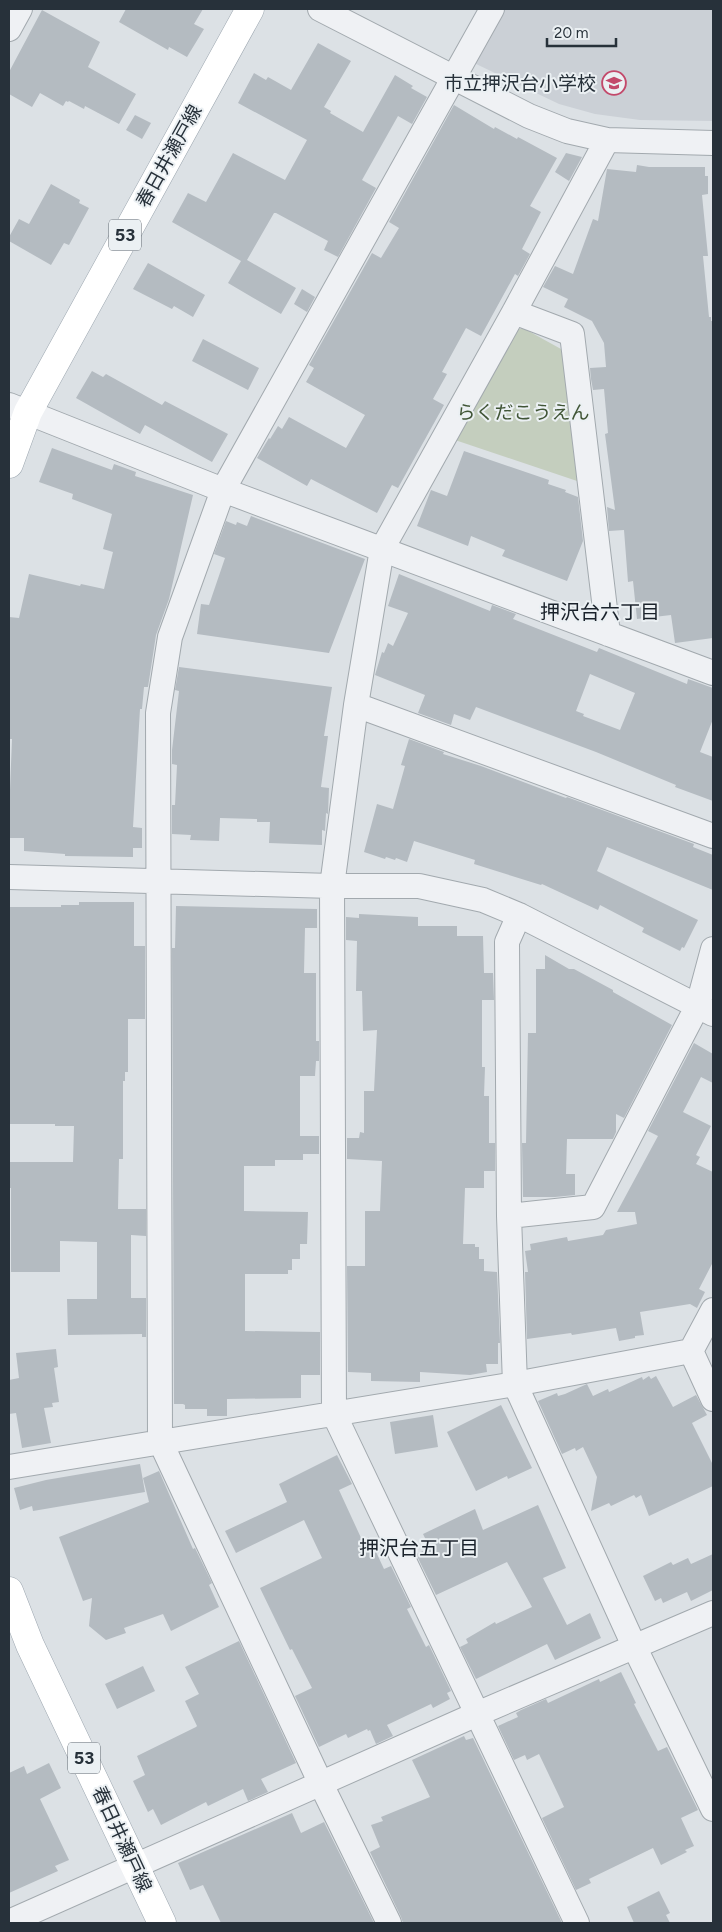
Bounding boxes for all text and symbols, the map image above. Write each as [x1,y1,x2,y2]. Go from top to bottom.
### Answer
scale bar [547,15,616,47]
text: 20 m [554,24,588,42]
school or university icon: 市立押沢台小学校 [601,70,627,96]
place label: 市立押沢台小学校 [444,72,596,95]
street label: 春日井瀬戸線 [131,101,207,211]
road number: 53 [109,220,141,250]
park label: らくだこうえん [456,401,590,424]
district label: 押沢台六丁目 [540,600,660,624]
district label: 押沢台五丁目 [359,1536,479,1560]
road number: 53 [68,1742,100,1774]
street label: 春日井瀬戸線 [87,1782,157,1896]

